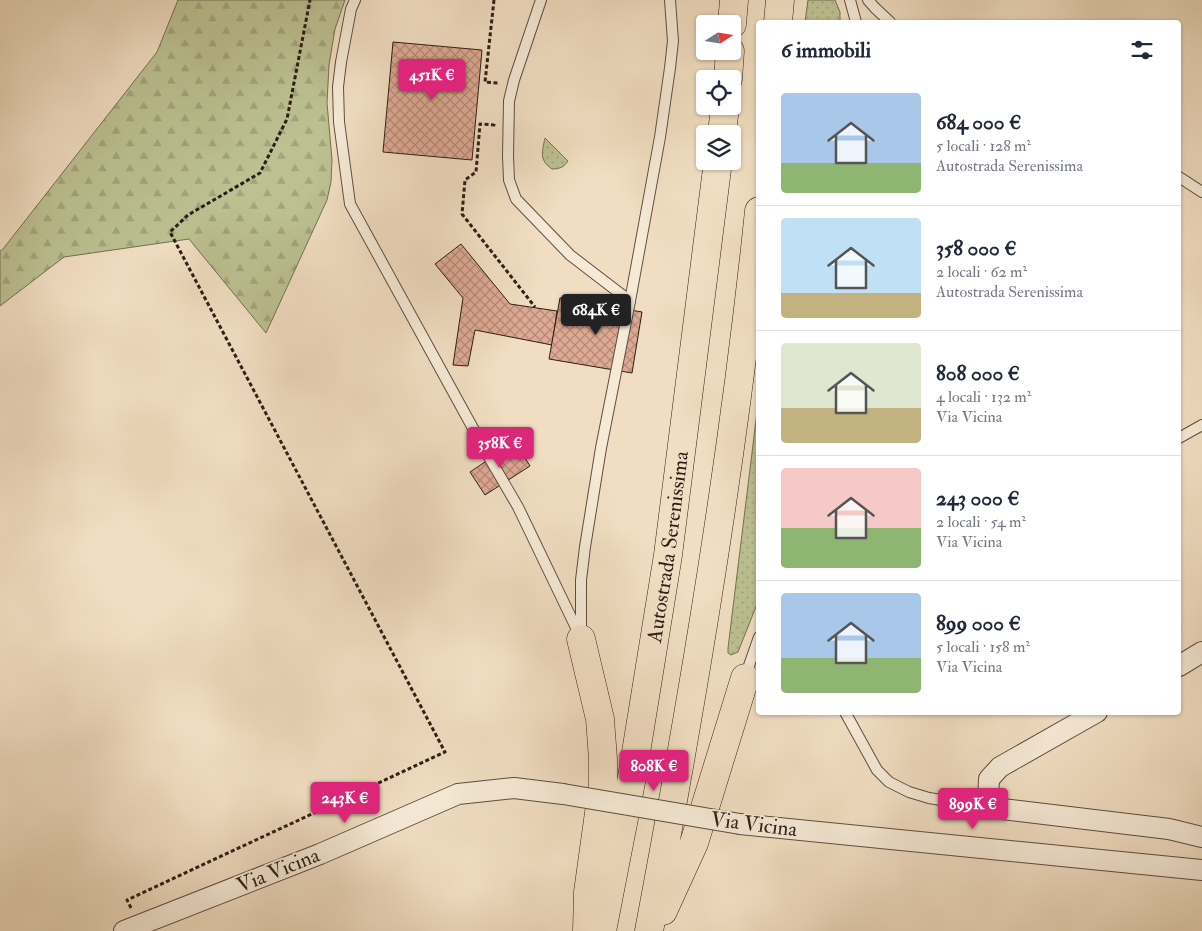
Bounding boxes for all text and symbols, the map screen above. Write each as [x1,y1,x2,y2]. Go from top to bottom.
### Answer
north arrow [696,15,741,60]
map controls [696,15,741,170]
icon: filters [1128,36,1156,64]
text: 6 immobili [781,37,871,64]
pin: 451K € [391,58,473,101]
text: 451K € [409,65,455,85]
button: locate [696,70,741,115]
text: 684 000 € [936,109,1021,136]
icon: home [821,113,881,173]
button: layers [696,125,741,170]
text: 5 locali · 128 m² [936,136,1031,156]
text: Autostrada Serenissima [936,156,1083,176]
text: 358 000 € [936,235,1017,262]
icon: home [821,238,881,298]
text: 2 locali · 62 m² [936,262,1027,282]
text: Autostrada Serenissima [936,282,1083,302]
pin: 684K € [555,294,637,336]
text: 684K € [572,300,620,320]
text: 808 000 € [936,360,1020,387]
icon: home [821,363,881,423]
text: 4 locali · 132 m² [936,387,1031,407]
text: Via Vicina [936,407,1002,427]
pin: 358K € [459,426,541,469]
text: 358K € [478,433,522,453]
street label: Autostrada Serenissima [641,449,695,645]
text: 243 000 € [936,485,1019,512]
icon: home [821,488,881,548]
text: 2 locali · 54 m² [936,512,1026,532]
text: Via Vicina [936,532,1002,552]
text: 899 000 € [936,610,1021,637]
icon: home [821,613,881,673]
text: 5 locali · 158 m² [936,637,1030,657]
text: Via Vicina [936,657,1002,677]
pin: 808K € [613,750,695,792]
text: 808K € [630,756,678,776]
pin: 243K € [304,782,386,824]
text: 243K € [322,788,368,808]
pin: 899K € [932,788,1014,830]
text: 899K € [949,794,997,814]
street label: Via Vicina [709,806,799,843]
street label: Via Vicina [233,841,324,899]

